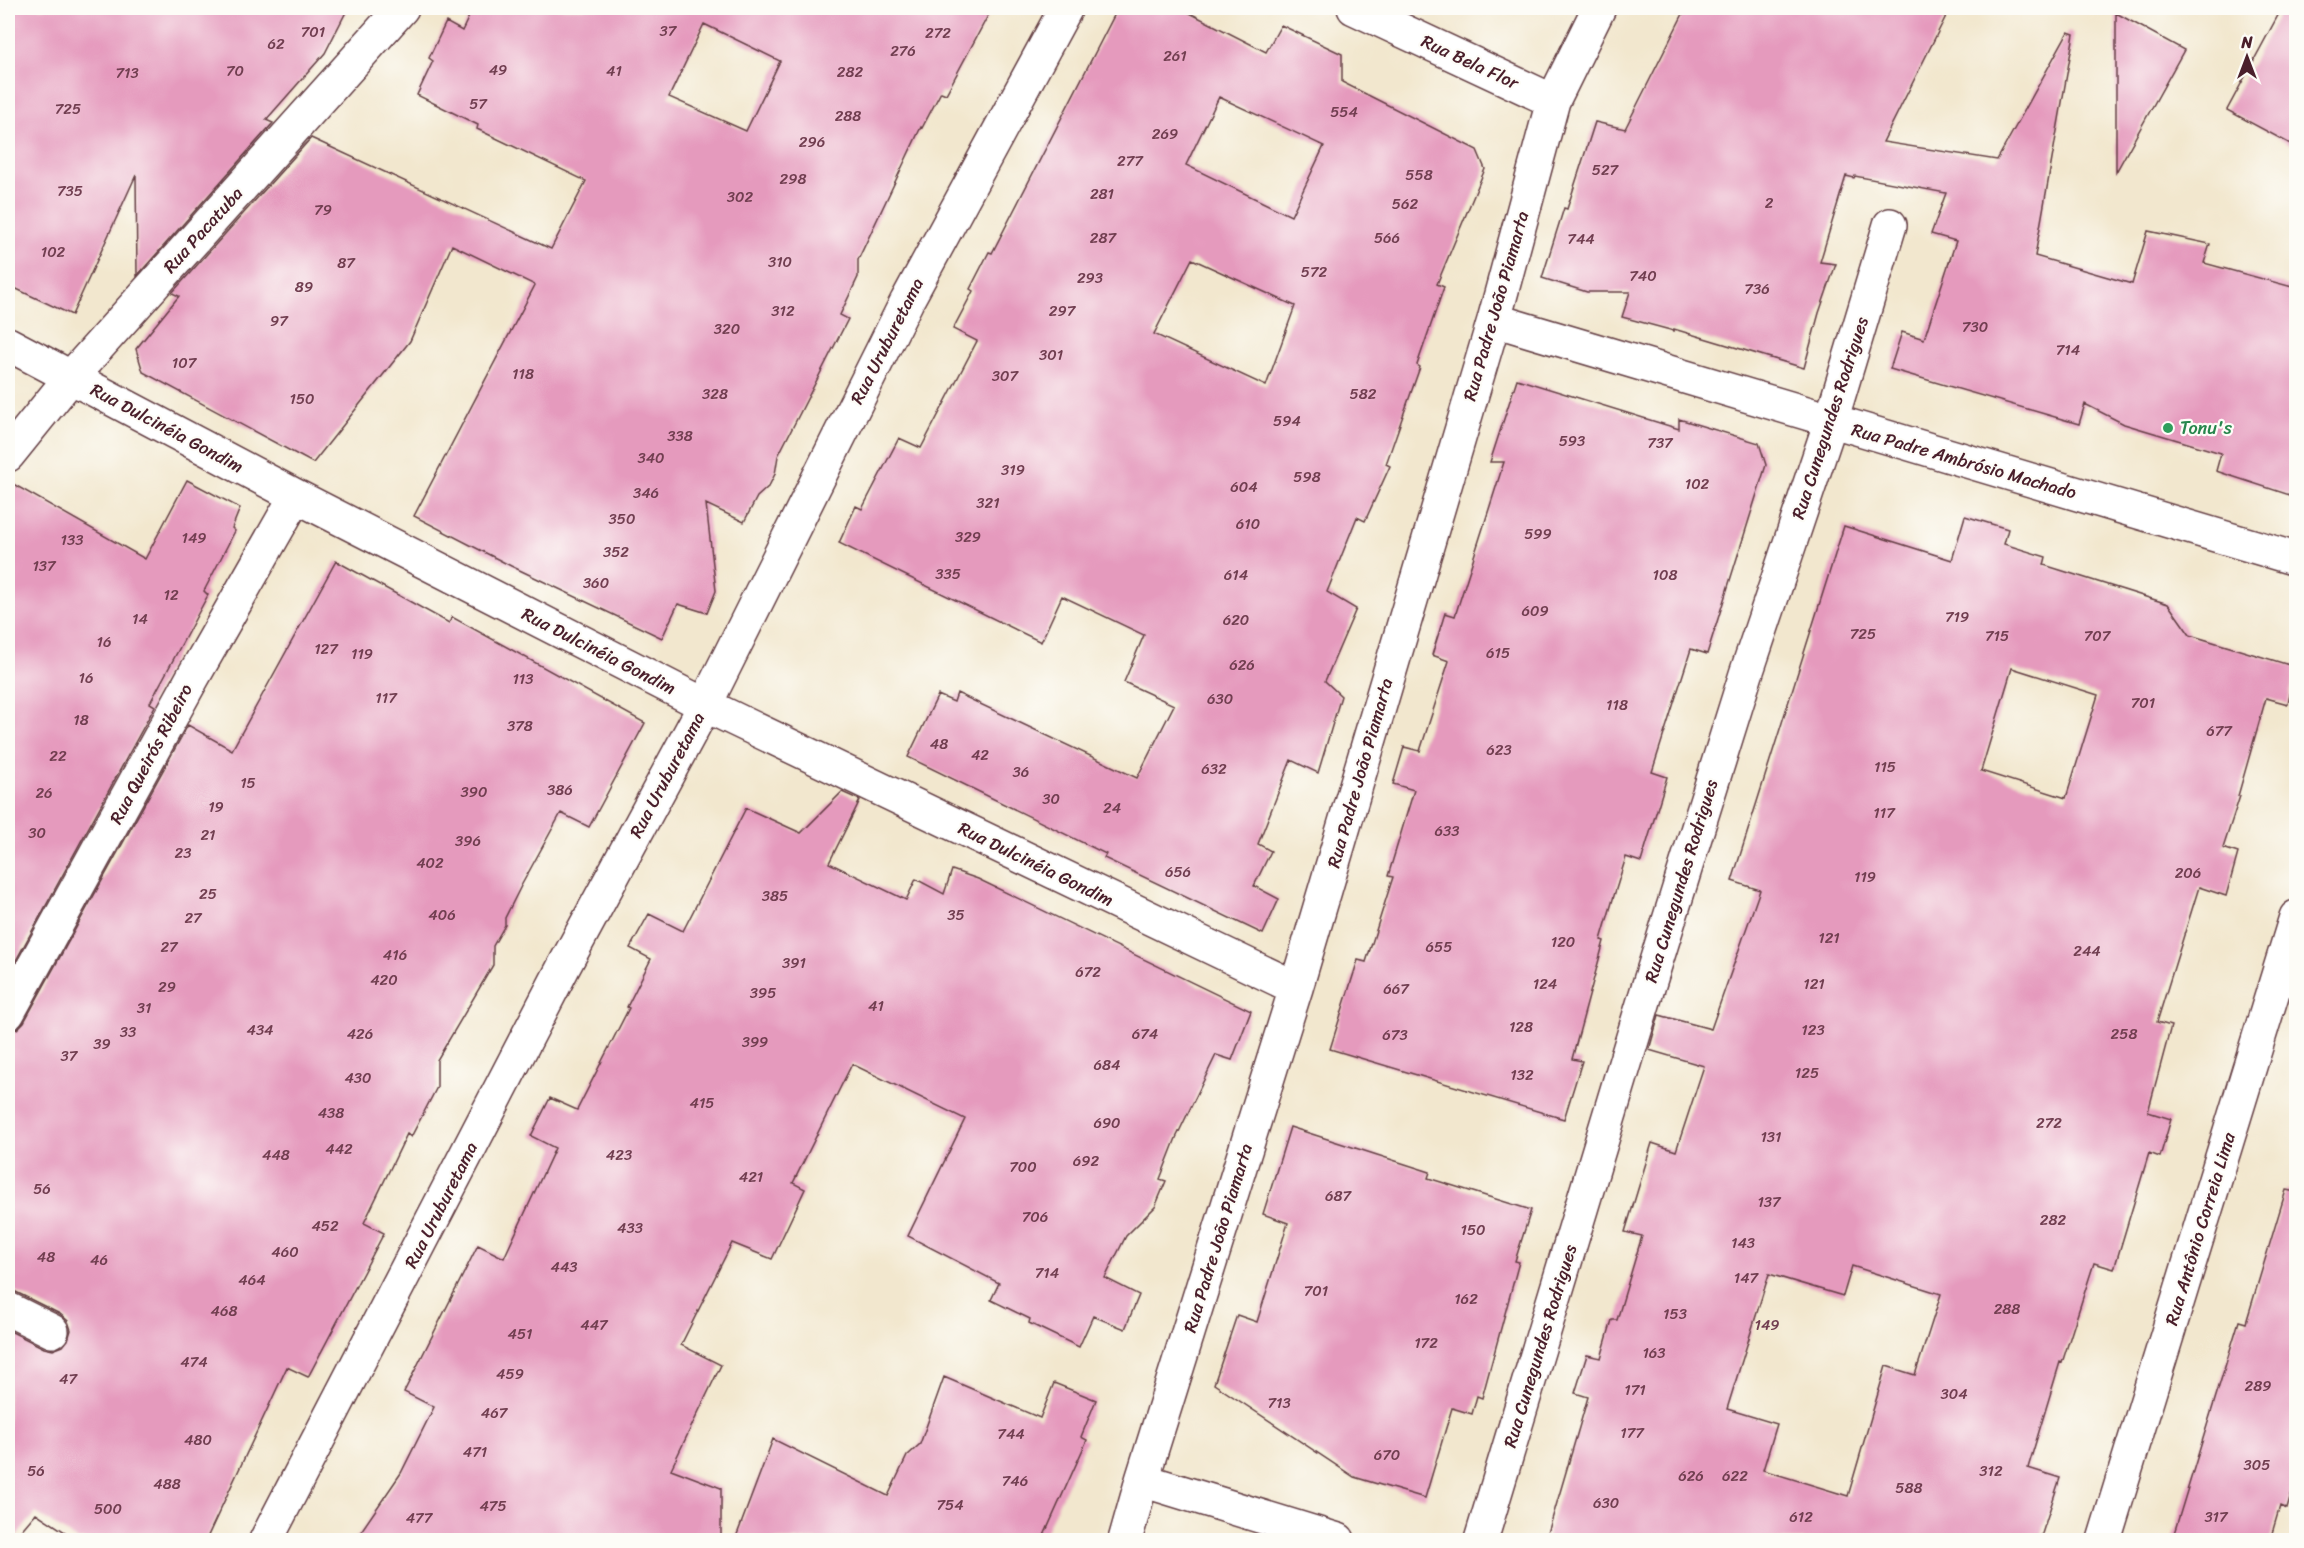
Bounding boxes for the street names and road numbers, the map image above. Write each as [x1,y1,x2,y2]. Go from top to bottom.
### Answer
street label: Rua Bela Flor [1416,25,1526,99]
street label: Rua Pacatuba [155,179,251,281]
street label: Rua Padre João Piamarta [1454,207,1538,405]
street label: Rua Uruburetama [841,272,933,410]
street label: Rua Cunegundes Rodrigues [1782,312,1878,523]
street label: Rua Dulcinéia Gondim [85,374,250,482]
street label: Rua Padre Ambrósio Machado [1848,414,2080,508]
street label: Rua Dulcinéia Gondim [516,598,682,704]
street label: Rua Padre João Piamarta [1318,674,1402,872]
street label: Rua Queirós Ribeiro [100,678,202,830]
street label: Rua Uruburetama [620,706,714,844]
street label: Rua Cunegundes Rodrigues [1635,775,1727,987]
street label: Rua Dulcinéia Gondim [953,812,1119,916]
street label: Rua Antônio Correia Lima [2155,1128,2245,1329]
street label: Rua Uruburetama [395,1136,487,1274]
street label: Rua Padre João Piamarta [1174,1139,1262,1337]
street label: Rua Cunegundes Rodrigues [1494,1240,1586,1452]

